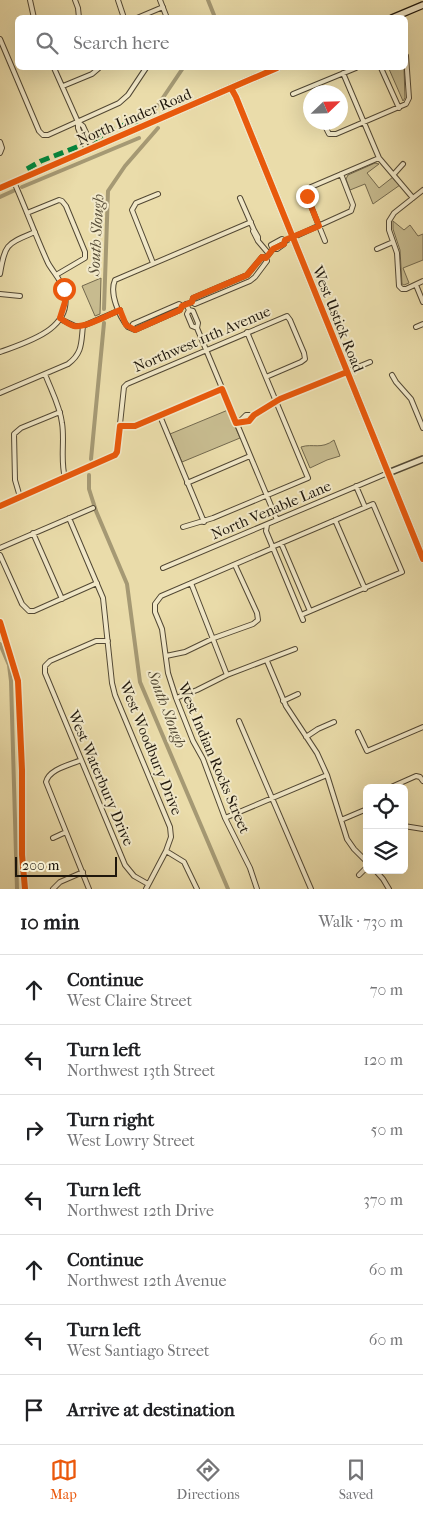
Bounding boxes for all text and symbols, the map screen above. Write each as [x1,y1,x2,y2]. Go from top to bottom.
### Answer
search box [15,15,408,70]
icon: search [33,29,61,57]
text: Search here [73,32,169,54]
street label: North Linder Road [74,84,195,149]
north arrow [303,85,348,130]
route end [296,185,319,208]
water label: South Slough [84,194,108,277]
street label: West Ustick Road [308,262,368,376]
route start [53,278,76,301]
street label: Northwest 11th Avenue [131,302,274,376]
street label: North Venable Lane [208,476,334,543]
water label: South Slough [143,666,191,751]
street label: West Woodbury Drive [116,677,186,818]
street label: West Indian Rocks Street [174,679,254,837]
street label: West Waterbury Drive [64,707,138,849]
map controls [363,784,408,874]
button: locate [363,784,408,829]
button: layers [363,829,408,874]
scale bar [15,854,118,877]
text: 200 m [22,857,59,874]
text: 10 min [20,910,79,934]
text: Walk · 730 m [318,912,403,931]
text: Continue [67,969,143,991]
icon: ahead [20,976,48,1004]
text: 70 m [370,980,403,999]
text: West Claire Street [67,991,192,1010]
text: Turn left [67,1039,141,1061]
icon: left [20,1046,48,1074]
text: 120 m [364,1050,403,1069]
text: Northwest 13th Street [67,1061,215,1080]
text: Turn right [67,1109,154,1131]
icon: right [20,1116,48,1144]
text: 50 m [371,1120,403,1139]
text: West Lowry Street [67,1131,195,1150]
text: Turn left [67,1179,141,1201]
icon: left [20,1186,48,1214]
text: 370 m [363,1190,403,1209]
text: Northwest 12th Drive [67,1201,214,1220]
text: Continue [67,1249,143,1271]
icon: ahead [20,1256,48,1284]
text: 60 m [369,1260,403,1279]
text: Northwest 12th Avenue [67,1271,226,1290]
text: Turn left [67,1319,141,1341]
icon: left [20,1326,48,1354]
text: 60 m [369,1330,403,1349]
text: West Santiago Street [67,1341,210,1360]
icon: arrive [20,1396,48,1424]
text: Arrive at destination [67,1399,235,1421]
tab: Map [50,1456,78,1503]
tab: Directions [177,1456,240,1503]
tab: Saved [339,1456,373,1503]

